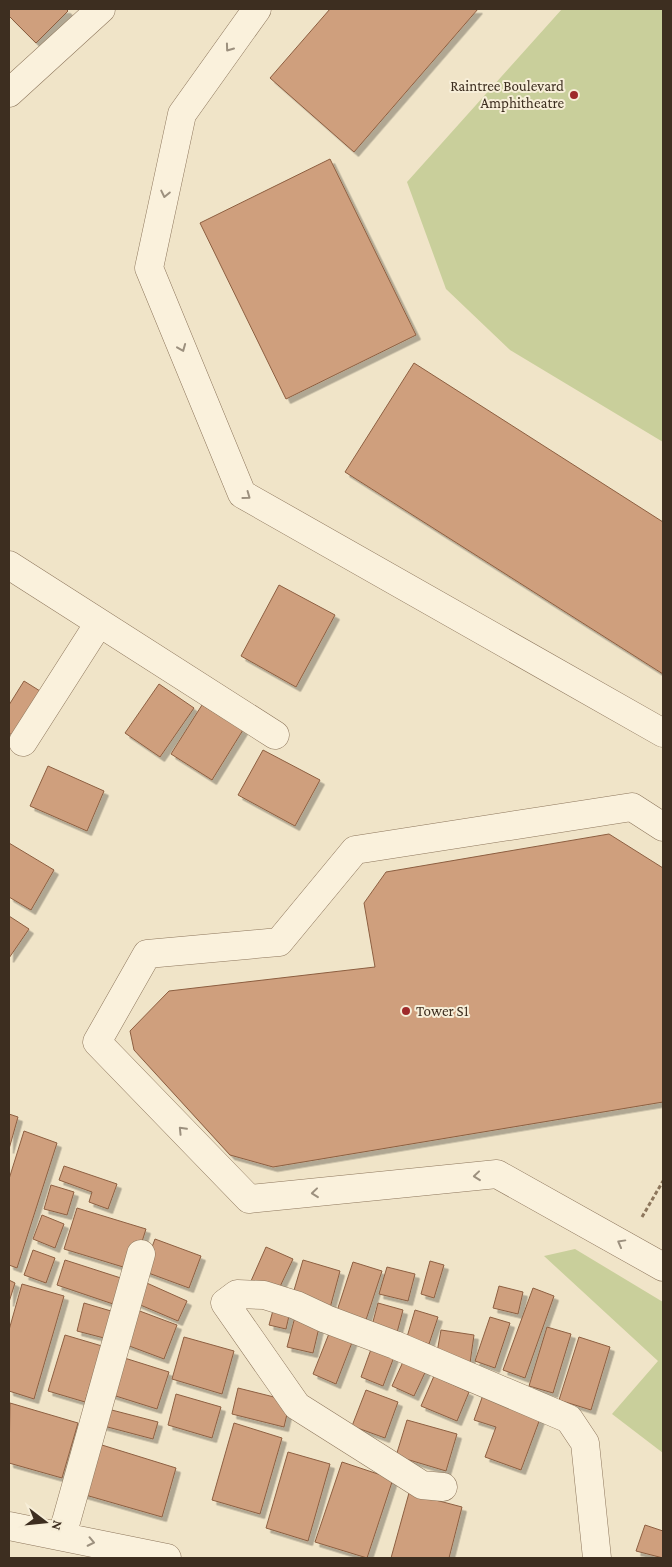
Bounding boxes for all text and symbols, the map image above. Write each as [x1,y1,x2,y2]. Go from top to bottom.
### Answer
one-way arrow [226,42,235,52]
place label: Raintree Boulevard Amphitheatre [450,78,564,112]
marker: Raintree Boulevard Amphitheatre [568,89,580,101]
one-way arrow [160,189,171,198]
one-way arrow [176,343,187,352]
one-way arrow [241,490,251,499]
place label: Tower S1 [416,1003,469,1019]
marker: Tower S1 [400,1005,412,1017]
one-way arrow [179,1127,188,1136]
one-way arrow [472,1170,480,1181]
one-way arrow [311,1187,319,1198]
one-way arrow [617,1240,626,1250]
north arrow [20,1497,70,1547]
text: N [48,1519,67,1533]
one-way arrow [86,1536,95,1547]

